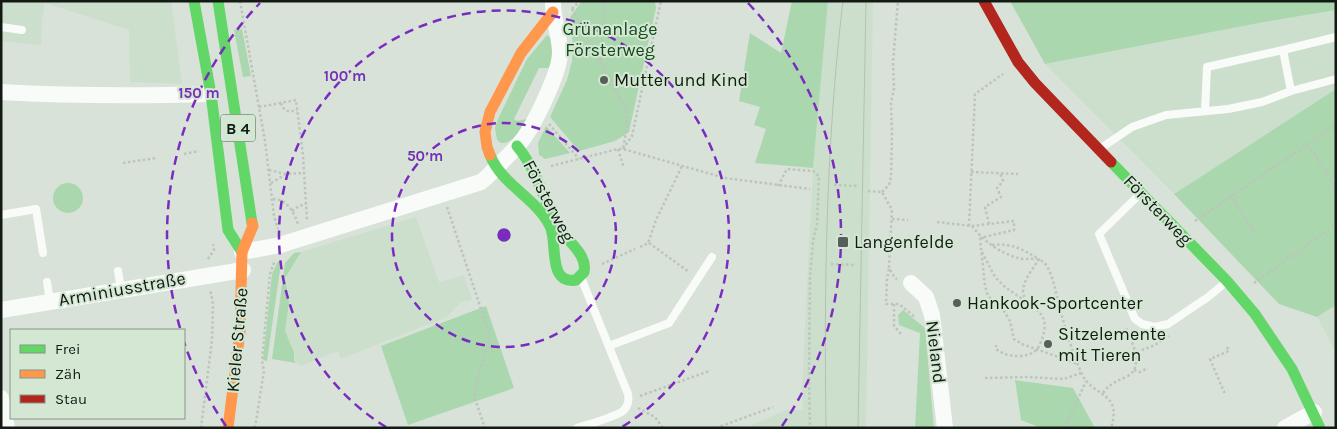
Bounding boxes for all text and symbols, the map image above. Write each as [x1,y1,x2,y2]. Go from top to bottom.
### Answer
park label: Grünanlage Försterweg [563,18,658,61]
text: 100 m [324,67,366,85]
place label: Mutter und Kind [614,69,748,91]
marker: Mutter und Kind [598,74,610,86]
text: 150 m [178,84,220,102]
road number: B 4 [220,115,256,142]
text: 50 m [407,147,443,165]
street label: Försterweg [518,156,580,246]
street label: Försterweg [1119,170,1197,250]
centre of rings [495,226,513,244]
place label: Langenfelde [854,231,954,253]
marker: Langenfelde [836,235,850,249]
street label: Arminiusstraße [57,267,187,311]
street label: Kieler Straße [221,287,253,393]
place label: Hankook-Sportcenter [967,292,1143,314]
marker: Hankook-Sportcenter [951,297,963,309]
street label: Nieland [921,319,951,385]
place label: Sitzelemente mit Tieren [1058,323,1166,366]
legend [10,329,185,419]
marker: Sitzelemente mit Tieren [1042,338,1054,350]
text: Frei [55,340,80,358]
text: Zäh [55,365,81,383]
text: Stau [55,390,87,408]

